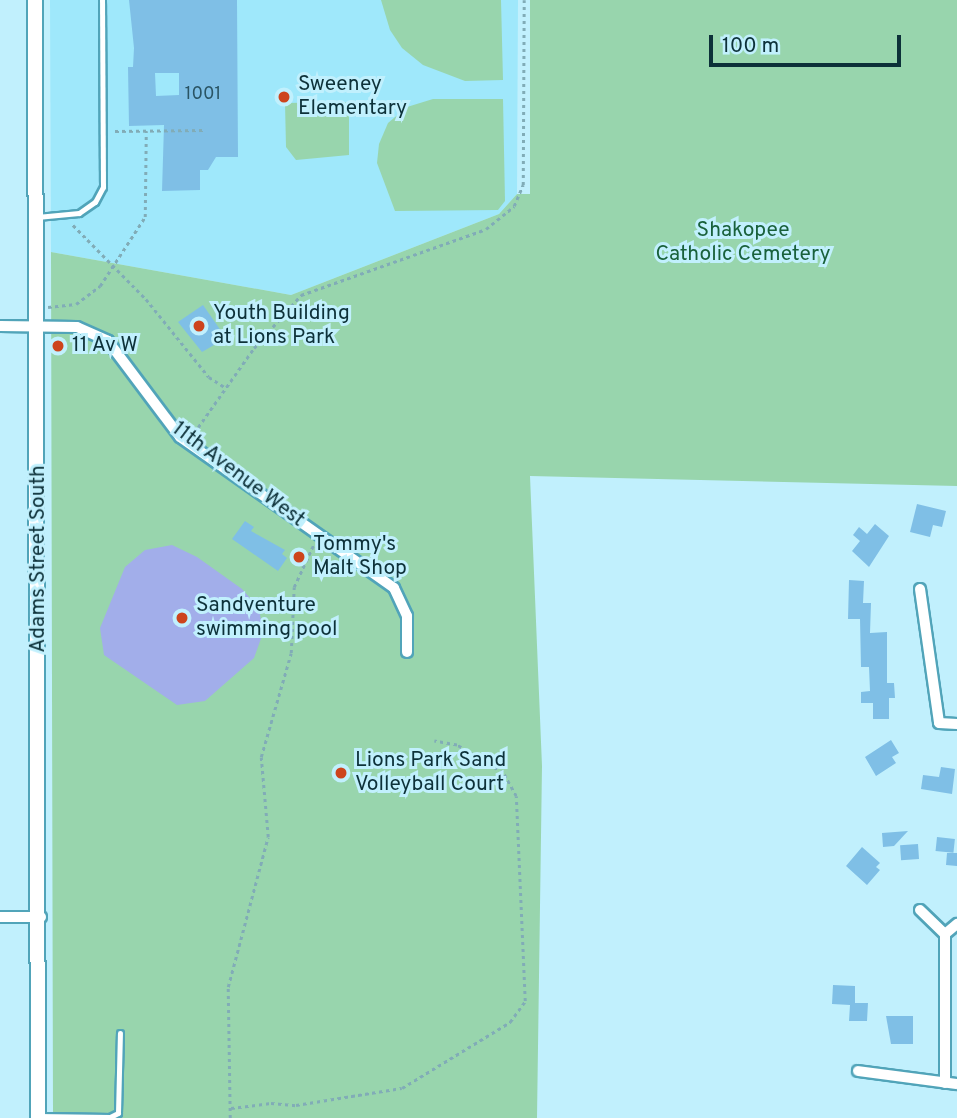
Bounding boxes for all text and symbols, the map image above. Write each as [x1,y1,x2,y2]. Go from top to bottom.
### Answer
scale bar [712,21,904,65]
text: 100 m [722,33,779,60]
place label: Sweeney Elementary [298,72,407,122]
house number: 1001 [185,84,221,106]
marker: Sweeney Elementary [276,89,292,105]
park label: Shakopee Catholic Cemetery [655,218,831,268]
place label: Youth Building at Lions Park [213,301,350,351]
marker: Youth Building at Lions Park [191,318,207,334]
place label: 11 Av W [72,333,139,359]
marker: 11 Av W [50,338,66,354]
street label: 11th Avenue West [166,417,310,533]
street label: Adams Street South [26,465,52,653]
place label: Tommy's Malt Shop [313,532,407,582]
marker: Tommy's Malt Shop [291,549,307,565]
place label: Sandventure swimming pool [196,593,338,643]
marker: Sandventure swimming pool [174,610,190,626]
place label: Lions Park Sand Volleyball Court [355,748,506,798]
marker: Lions Park Sand Volleyball Court [333,765,349,781]

